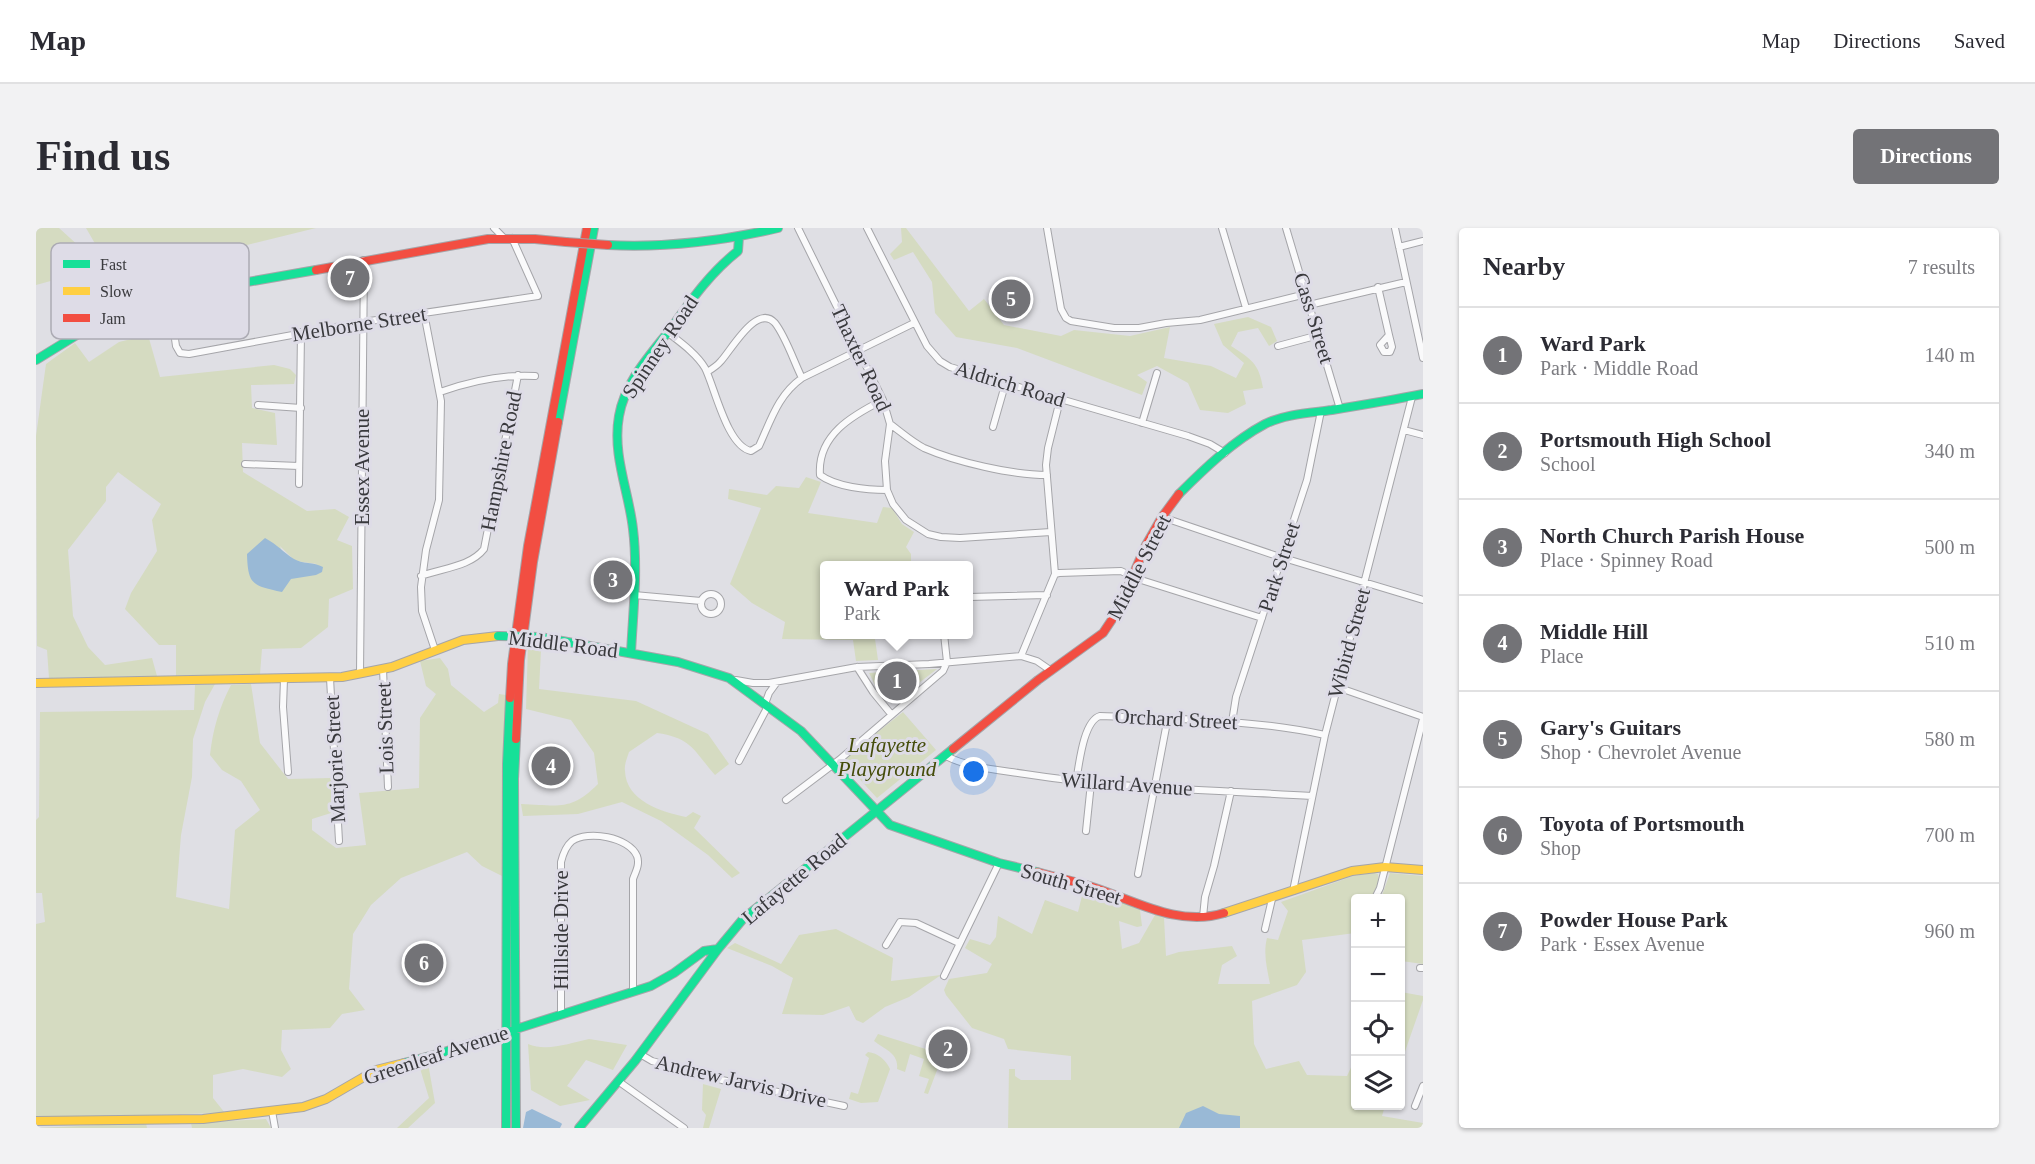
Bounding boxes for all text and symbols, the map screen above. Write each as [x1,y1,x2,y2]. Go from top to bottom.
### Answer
text: Map [30,25,86,56]
text: Map [1762,29,1800,53]
text: Directions [1833,29,1921,53]
text: Saved [1954,29,2005,53]
button: Directions [1853,129,1999,184]
text: Find us [36,133,170,179]
legend [51,243,249,339]
text: Nearby [1483,252,1565,281]
text: Fast [100,256,127,273]
pin: 7 [330,256,370,300]
text: 7 results [1908,256,1975,278]
street label: Cass Street [1289,270,1339,367]
pin: 5 [992,276,1030,322]
text: Slow [100,283,133,300]
street label: Spinney Road [617,291,703,403]
street label: Melborne Street [290,301,428,346]
street label: Thaxter Road [826,301,896,416]
text: Jam [100,310,126,327]
text: Ward Park [1540,331,1646,356]
text: 1 [1498,344,1508,366]
text: 140 m [1924,344,1975,366]
street label: Aldrich Road [952,356,1068,412]
text: Park · Middle Road [1540,357,1698,379]
street label: Hampshire Road [476,389,526,533]
street label: Essex Avenue [350,409,374,525]
text: Portsmouth High School [1540,427,1771,452]
text: 2 [1498,440,1508,462]
text: 340 m [1924,440,1975,462]
text: School [1540,453,1596,475]
street label: Middle Street [1102,510,1176,624]
street label: Park Street [1253,519,1305,615]
text: North Church Parish House [1540,523,1804,548]
text: 3 [1498,536,1508,558]
text: 500 m [1924,536,1975,558]
text: Place · Spinney Road [1540,549,1713,571]
pin: 3 [594,558,632,602]
popup [820,561,973,639]
text: Ward Park [844,576,949,601]
street label: Wibird Street [1323,585,1375,701]
text: Park [844,602,880,624]
text: Middle Hill [1540,619,1648,644]
street label: Middle Road [507,625,620,663]
text: 4 [1498,632,1508,654]
text: 510 m [1924,632,1975,654]
text: Place [1540,645,1583,667]
pin: 1 [878,658,916,704]
street label: Lois Street [371,682,399,774]
street label: Marjorie Street [320,694,350,823]
street label: Orchard Street [1114,704,1238,734]
text: Gary's Guitars [1540,715,1681,740]
text: 5 [1498,728,1508,750]
text: 580 m [1924,728,1975,750]
park label: Lafayette Playground [837,733,937,781]
text: Shop · Chevrolet Avenue [1540,741,1741,763]
pin: 4 [532,744,570,788]
your location [959,757,988,786]
street label: Willard Avenue [1061,767,1193,801]
text: Toyota of Portsmouth [1540,811,1745,836]
text: 6 [1498,824,1508,846]
text: 700 m [1924,824,1975,846]
street label: Lafayette Road [737,828,851,930]
text: Shop [1540,837,1581,859]
street label: South Street [1018,858,1124,910]
street label: Hillside Drive [549,870,573,990]
map controls [1351,894,1405,1110]
button: + [1351,894,1405,948]
text: Powder House Park [1540,907,1728,932]
text: 7 [1498,920,1508,942]
text: 960 m [1924,920,1975,942]
text: Park · Essex Avenue [1540,933,1705,955]
pin: 6 [404,940,444,986]
button: − [1351,948,1405,1002]
button: locate [1351,1002,1405,1056]
street label: Greenleaf Avenue [361,1020,511,1090]
pin: 2 [928,1026,968,1072]
street label: Andrew Jarvis Drive [653,1050,829,1112]
button: layers [1351,1056,1405,1110]

